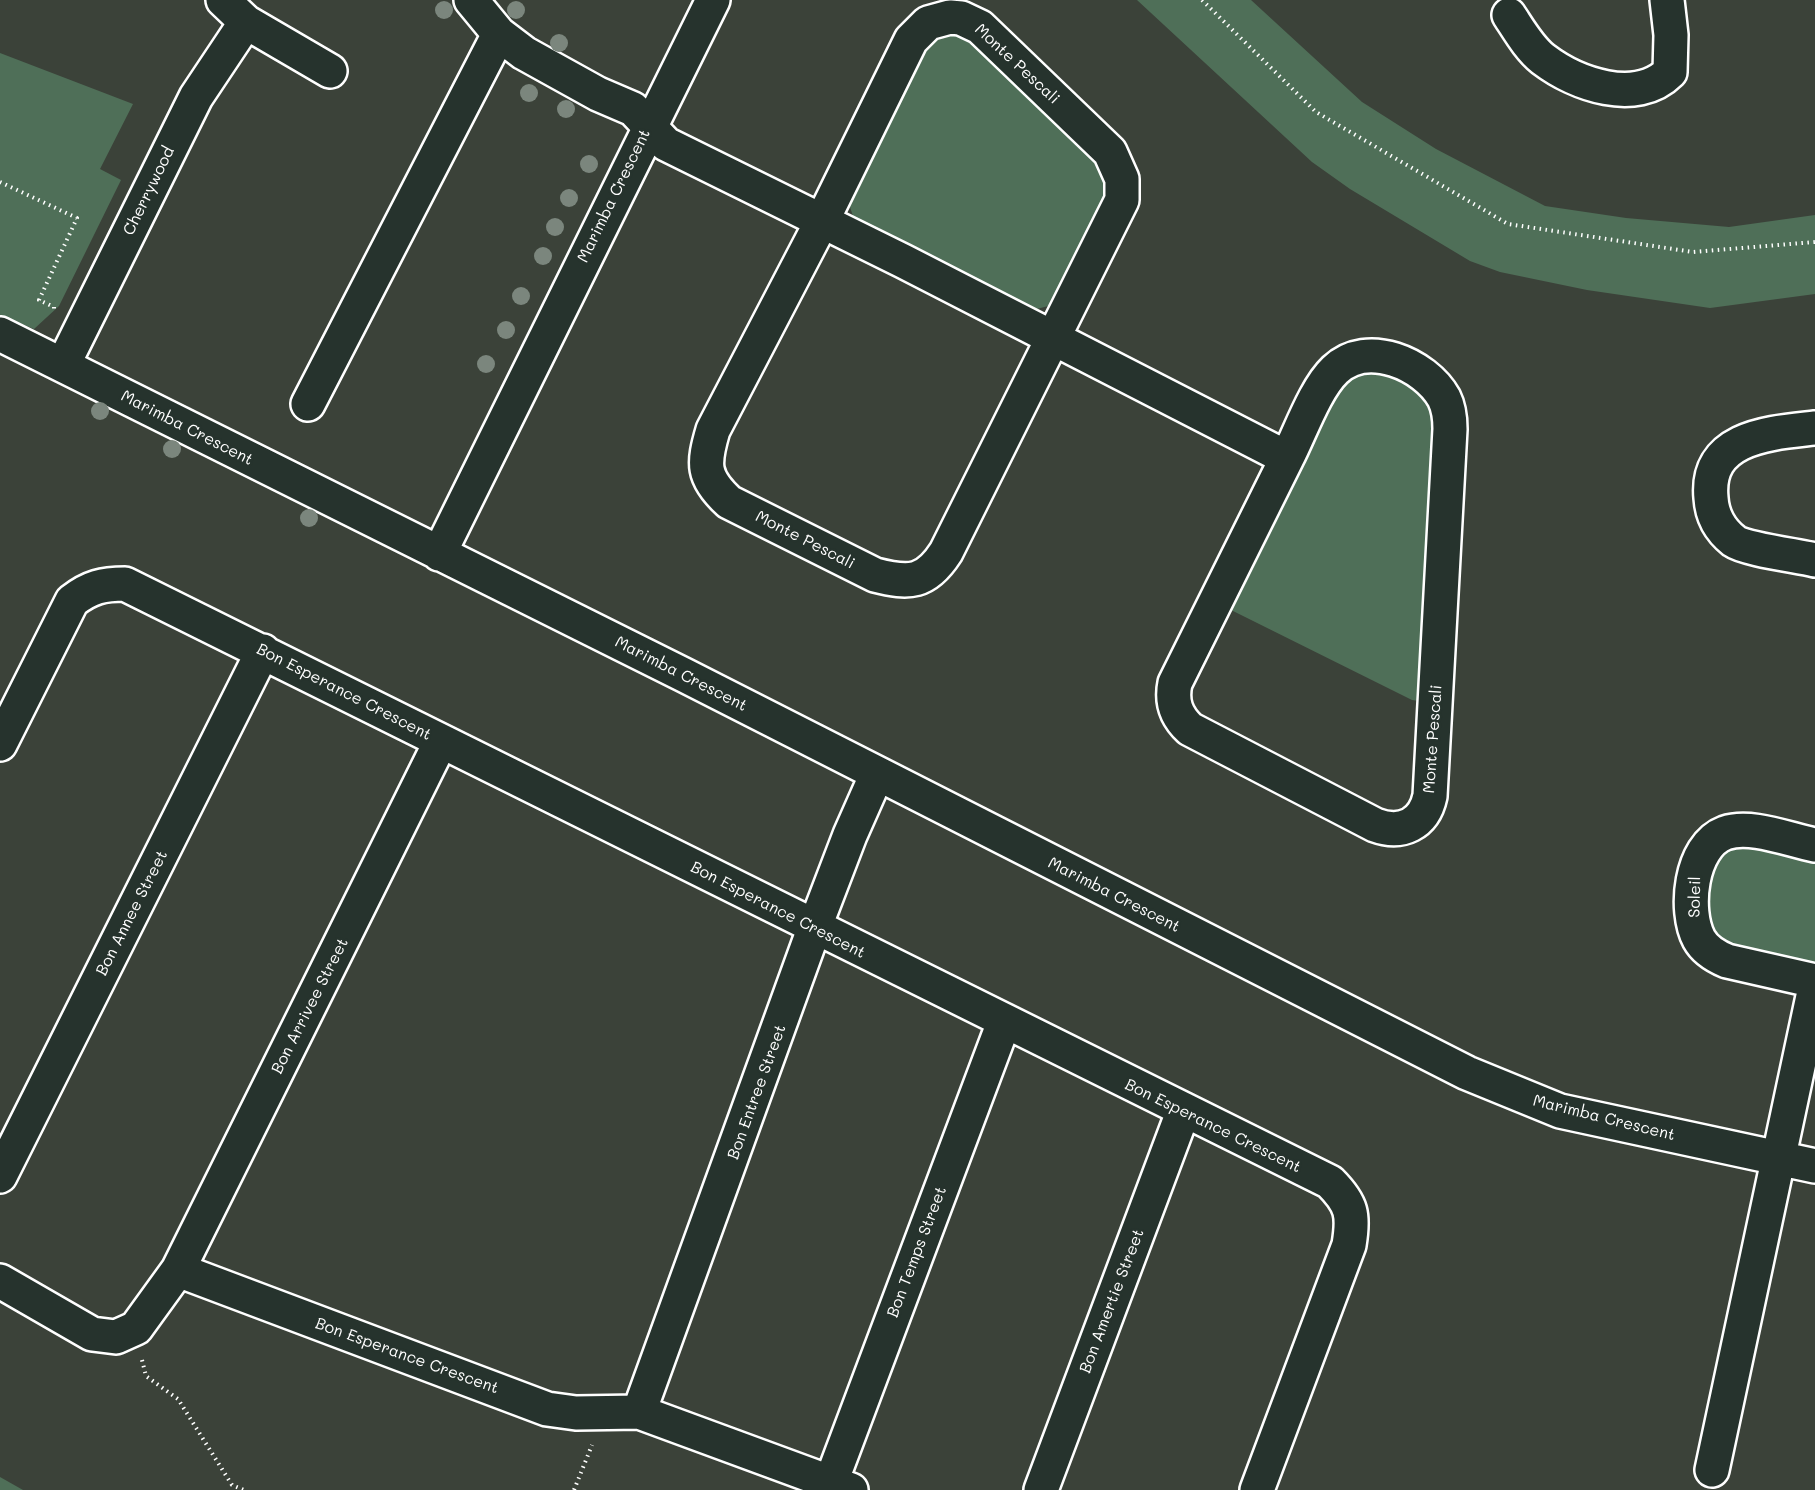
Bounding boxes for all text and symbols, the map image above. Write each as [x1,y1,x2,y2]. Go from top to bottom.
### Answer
street label: Monte Pescali [971,20,1063,108]
street label: Marimba Crescent [573,126,655,266]
street label: Cherrywood [119,144,179,238]
street label: Marimba Crescent [118,386,256,470]
street label: Monte Pescali [752,507,858,573]
street label: Marimba Crescent [612,632,750,716]
street label: Bon Esperance Crescent [253,639,435,745]
street label: Monte Pescali [1420,684,1446,794]
street label: Bon Annee Street [92,847,172,979]
street label: Marimba Crescent [1045,853,1183,937]
street label: Bon Esperance Crescent [687,857,869,963]
street label: Soleil [1685,876,1705,918]
street label: Bon Arrivee Street [267,935,353,1077]
street label: Bon Entree Street [724,1022,790,1162]
street label: Bon Esperance Crescent [1122,1075,1304,1177]
street label: Marimba Crescent [1531,1091,1677,1145]
street label: Bon Temps Street [883,1184,951,1320]
street label: Bon Amertie Street [1076,1226,1148,1376]
street label: Bon Esperance Crescent [313,1314,501,1398]

